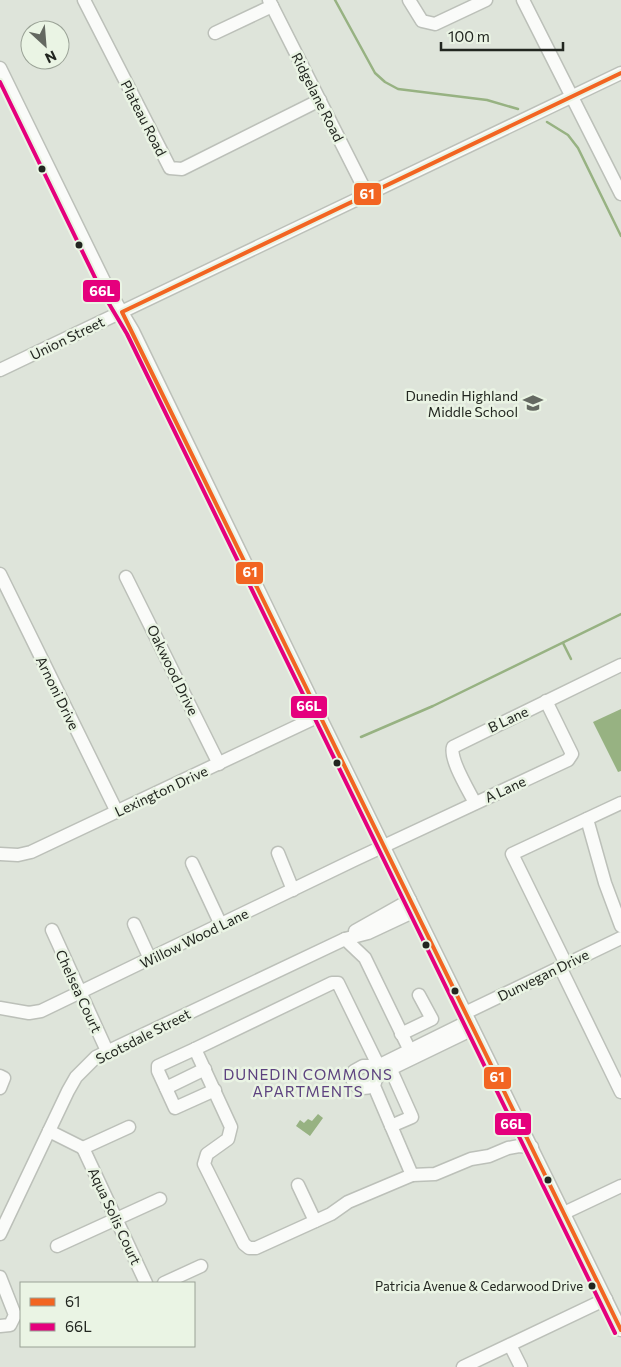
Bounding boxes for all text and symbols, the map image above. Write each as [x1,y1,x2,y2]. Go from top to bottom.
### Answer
north arrow [20,20,70,70]
scale bar [441,20,564,52]
text: 100 m [448,27,490,45]
text: N [42,47,59,67]
street label: Ridgelane Road [288,50,348,144]
street label: Plateau Road [118,77,170,159]
unlabelled marker [37,164,47,174]
line badge: 61 [353,182,382,206]
text: 61 [360,185,374,202]
unlabelled marker [74,240,84,250]
line badge: 66L [82,279,121,303]
text: 66L [89,282,115,299]
street label: Union Street [27,313,107,363]
place label: Dunedin Highland Middle School [405,387,518,420]
school or university icon: Dunedin Highland Middle School [522,392,544,414]
line badge: 61 [235,561,264,585]
text: 61 [243,563,257,580]
street label: Oakwood Drive [144,622,202,718]
street label: Arnoni Drive [33,653,83,733]
line badge: 66L [290,695,328,719]
text: 66L [296,697,322,714]
street label: B Lane [485,702,531,736]
unlabelled marker [332,758,342,768]
street label: Lexington Drive [112,762,210,820]
street label: A Lane [482,772,528,806]
street label: Willow Wood Lane [137,904,251,972]
unlabelled marker [421,940,431,950]
street label: Dunvegan Drive [494,946,592,1004]
street label: Chelsea Court [52,947,106,1035]
unlabelled marker [450,986,460,996]
street label: Scotsdale Street [93,1005,193,1067]
district label: DUNEDIN COMMONS APARTMENTS [223,1065,393,1100]
line badge: 61 [483,1066,512,1090]
text: 61 [490,1068,504,1085]
line badge: 66L [494,1112,532,1136]
text: 66L [500,1115,526,1132]
street label: Aqua Solis Court [85,1165,145,1268]
unlabelled marker [543,1175,553,1185]
place label: Patricia Avenue & Cedarwood Drive [375,1278,583,1294]
marker: Patricia Avenue & Cedarwood Drive [587,1281,597,1291]
legend [20,1282,195,1347]
text: 61 [65,1292,81,1310]
text: 66L [65,1317,92,1335]

